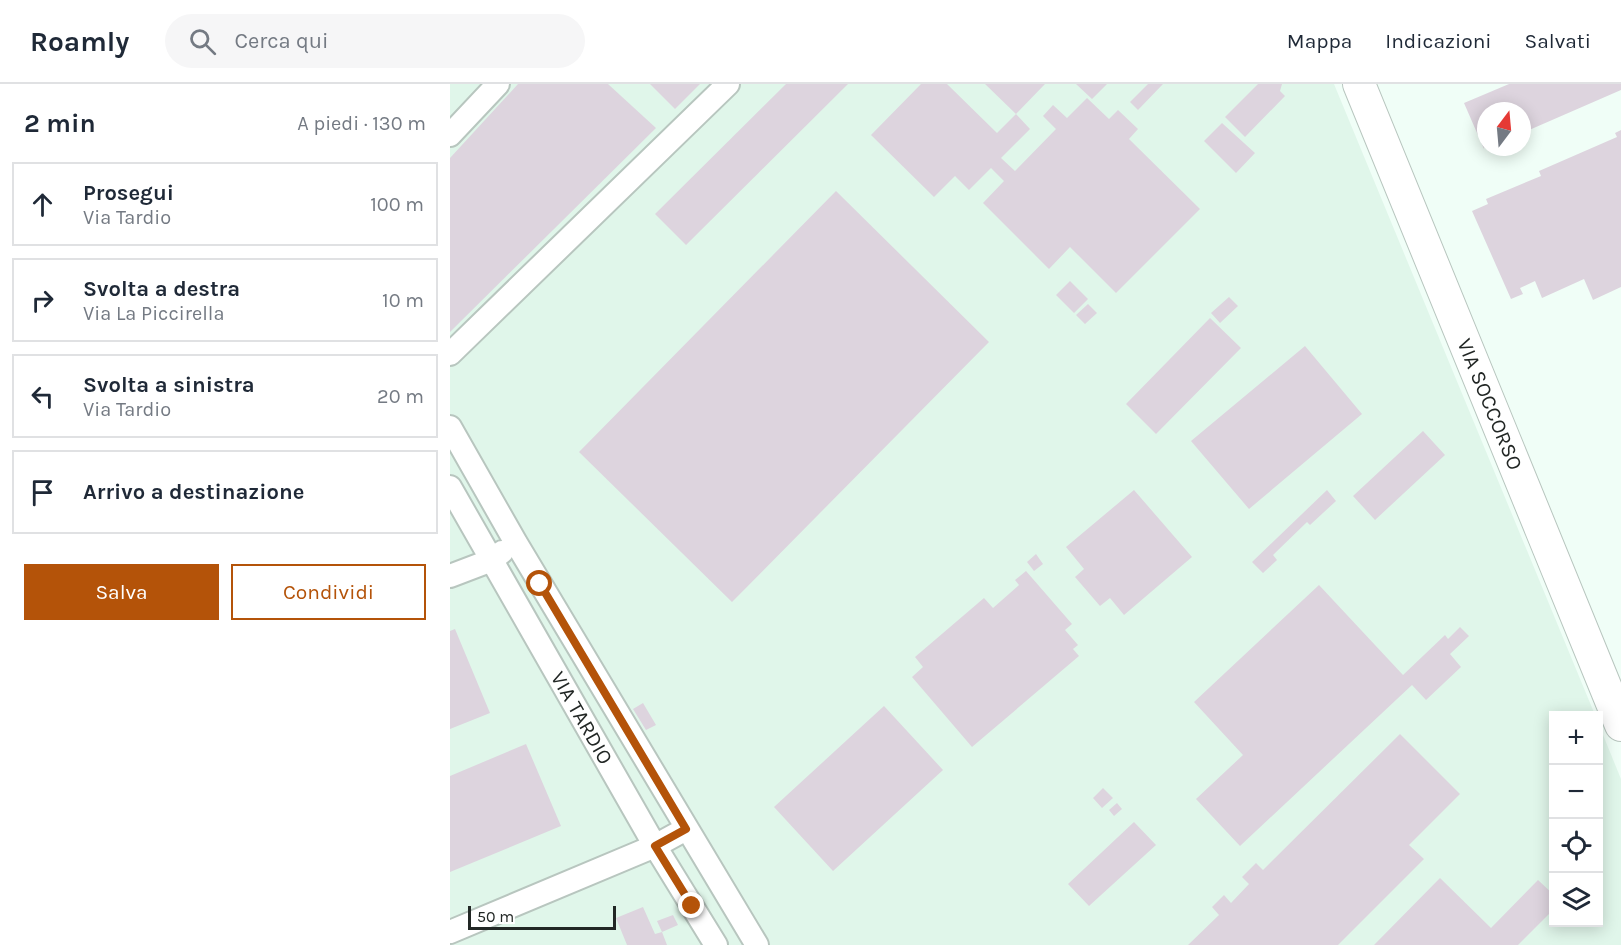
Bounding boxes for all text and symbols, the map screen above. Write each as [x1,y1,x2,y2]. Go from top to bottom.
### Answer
search box [165,14,585,68]
text: Roamly [30,25,129,58]
icon: search [186,25,219,58]
text: Cerca qui [234,28,329,54]
text: Mappa [1287,29,1352,53]
text: Indicazioni [1385,29,1492,53]
text: Salvati [1525,29,1591,53]
north arrow [1477,102,1531,156]
text: 2 min [24,108,96,139]
text: A piedi · 130 m [297,112,426,135]
text: Prosegui [83,180,174,206]
icon: ahead [26,188,59,221]
text: 100 m [370,193,424,216]
text: Via Tardio [83,206,171,229]
text: Svolta a destra [83,276,240,302]
icon: right [26,284,59,317]
text: 10 m [382,289,424,312]
text: Via La Piccirella [83,302,224,325]
street label: VIA SOCCORSO [1452,335,1527,473]
text: Svolta a sinistra [83,372,255,398]
icon: left [26,380,59,413]
text: 20 m [377,385,424,408]
text: Via Tardio [83,398,171,421]
icon: arrive [26,476,59,509]
text: Arrivo a destinazione [83,479,304,505]
button: Salva [24,564,219,620]
button: Condividi [231,564,426,620]
route start [526,570,552,596]
street label: VIA TARDIO [546,667,618,769]
map controls [1549,711,1603,927]
button: + [1549,711,1603,765]
button: − [1549,765,1603,819]
button: locate [1549,819,1603,873]
button: layers [1549,873,1603,927]
route end [678,892,704,918]
scale bar [468,903,616,930]
text: 50 m [477,907,514,926]

